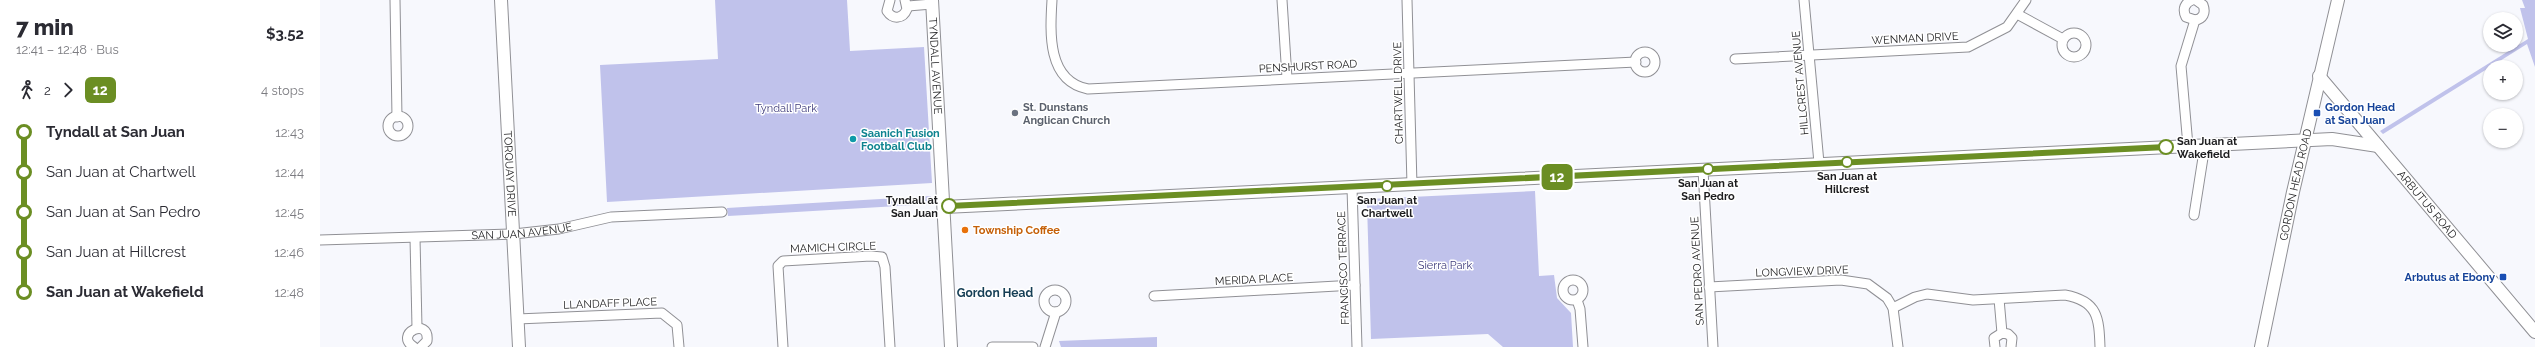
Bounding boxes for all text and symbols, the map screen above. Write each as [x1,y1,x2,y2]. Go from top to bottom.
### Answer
map controls [2483,12,2523,148]
button: layers [2483,12,2523,52]
text: 7 min [16,14,74,40]
street label: TYNDALL AVENUE [926,17,944,115]
text: $3.52 [266,25,304,43]
street label: HILLCREST AVENUE [1789,30,1812,136]
street label: WENMAN DRIVE [1871,30,1959,47]
street label: CHARTWELL DRIVE [1391,41,1406,144]
text: 12:41 – 12:48 · Bus [16,42,119,57]
street label: PENSHURST ROAD [1258,57,1358,76]
button: + [2483,60,2523,100]
icon: walk [16,79,38,101]
icon: forward [57,79,79,101]
text: 12 [93,82,108,98]
text: 2 [44,83,51,98]
text: 4 stops [261,83,304,98]
place label: St. Dunstans Anglican Church [1023,101,1110,127]
place label: Gordon Head at San Juan [2325,101,2395,127]
park label: Tyndall Park [755,102,817,115]
marker: St. Dunstans Anglican Church [1010,108,1020,118]
marker: Gordon Head at San Juan [2312,108,2322,118]
button: − [2483,108,2523,148]
text: Tyndall at San Juan [46,123,185,141]
text: 12:43 [275,125,304,140]
place label: Saanich Fusion Football Club [861,127,940,153]
street label: GORDON HEAD ROAD [2277,127,2315,242]
street label: TORQUAY DRIVE [501,130,518,218]
marker: Saanich Fusion Football Club [848,134,858,144]
place label: San Juan at Wakefield [2177,135,2238,161]
marker: San Juan at Wakefield [2158,139,2174,155]
marker: San Juan at Hillcrest [1841,156,1853,168]
text: San Juan at Chartwell [46,163,196,181]
marker: San Juan at San Pedro [1702,163,1714,175]
line badge: 12 [1539,164,1575,190]
text: 12:44 [275,165,304,180]
street label: ARBUTUS ROAD [2394,168,2460,242]
text: 12 [1550,169,1564,185]
place label: San Juan at Hillcrest [1817,170,1878,196]
place label: San Juan at San Pedro [1678,177,1739,203]
marker: San Juan at Chartwell [1381,180,1393,192]
place label: Tyndall at San Juan [886,194,939,220]
place label: San Juan at Chartwell [1357,194,1418,220]
marker: Tyndall at San Juan [941,198,957,214]
text: San Juan at San Pedro [46,203,200,221]
text: 12:45 [275,205,304,220]
street label: FRANCISCO TERRACE [1335,211,1352,325]
street label: SAN PEDRO AVENUE [1688,216,1707,326]
street label: SAN JUAN AVENUE [471,220,574,242]
place label: Township Coffee [973,224,1060,237]
marker: Township Coffee [960,225,970,235]
street label: MAMICH CIRCLE [790,239,877,255]
text: San Juan at Hillcrest [46,243,186,261]
text: 12:46 [274,245,304,260]
park label: Sierra Park [1418,259,1472,272]
street label: LONGVIEW DRIVE [1755,263,1849,280]
street label: MERIDA PLACE [1215,271,1294,288]
place label: Arbutus at Ebony [2405,271,2495,284]
marker: Arbutus at Ebony [2498,272,2508,282]
text: San Juan at Wakefield [46,283,204,301]
text: 12:48 [274,285,304,300]
district label: Gordon Head [957,286,1033,300]
street label: LLANDAFF PLACE [563,295,657,312]

